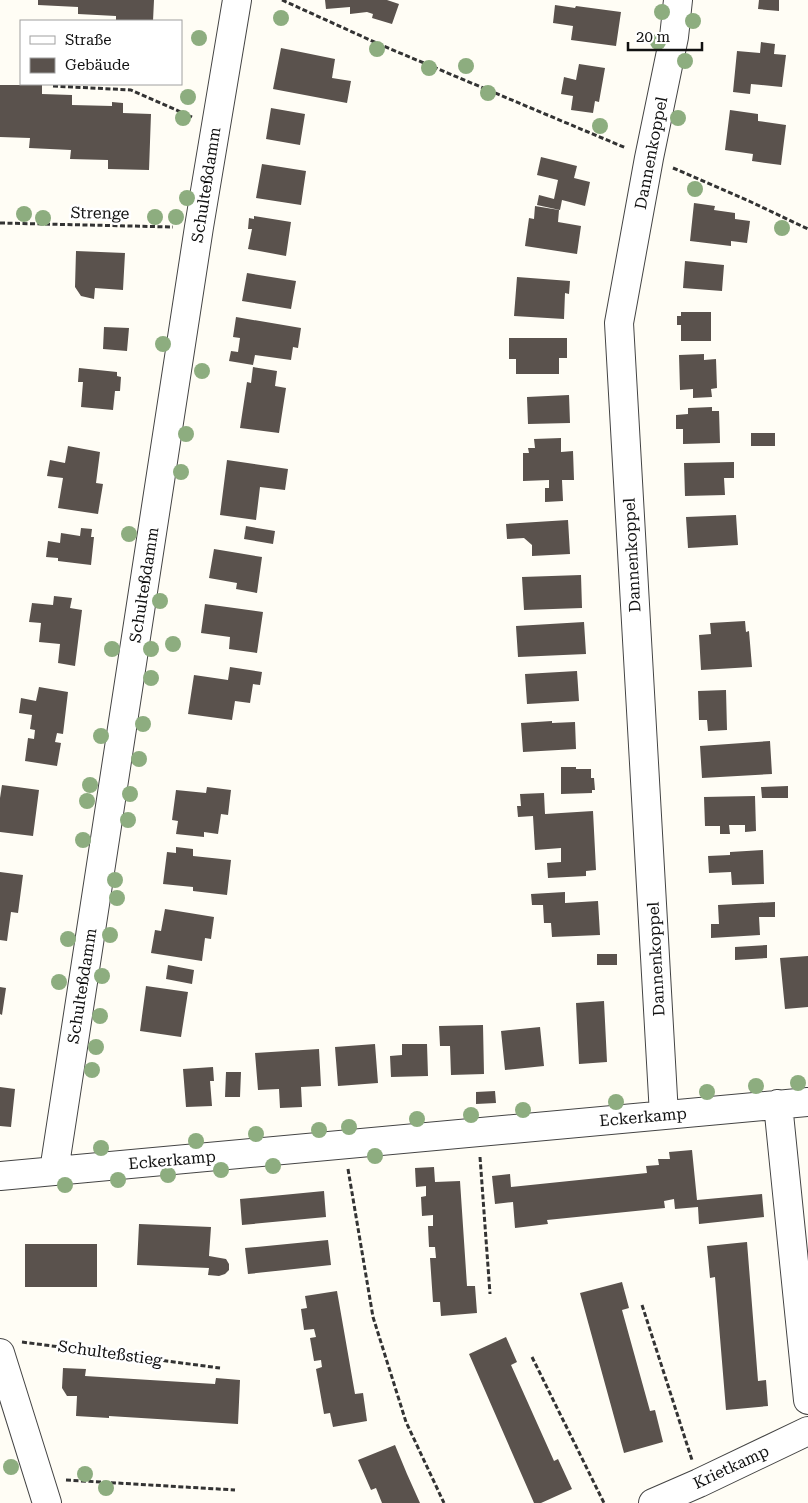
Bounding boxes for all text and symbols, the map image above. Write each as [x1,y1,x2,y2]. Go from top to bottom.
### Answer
legend [20,20,182,85]
scale bar [628,20,702,52]
text: 20 m [636,28,671,46]
text: Straße [65,31,112,49]
text: Gebäude [65,56,130,74]
street label: Dannenkoppel [631,95,671,211]
street label: Schulteßdamm [187,125,225,244]
street label: Strenge [70,203,130,223]
street label: Dannenkoppel [620,497,644,613]
street label: Schulteßdamm [125,525,163,644]
street label: Dannenkoppel [644,901,668,1017]
street label: Schulteßdamm [63,926,101,1045]
street label: Eckerkamp [599,1104,687,1130]
street label: Eckerkamp [128,1147,216,1173]
street label: Schulteßstieg [57,1336,164,1370]
street label: Krietkamp [690,1441,772,1493]

